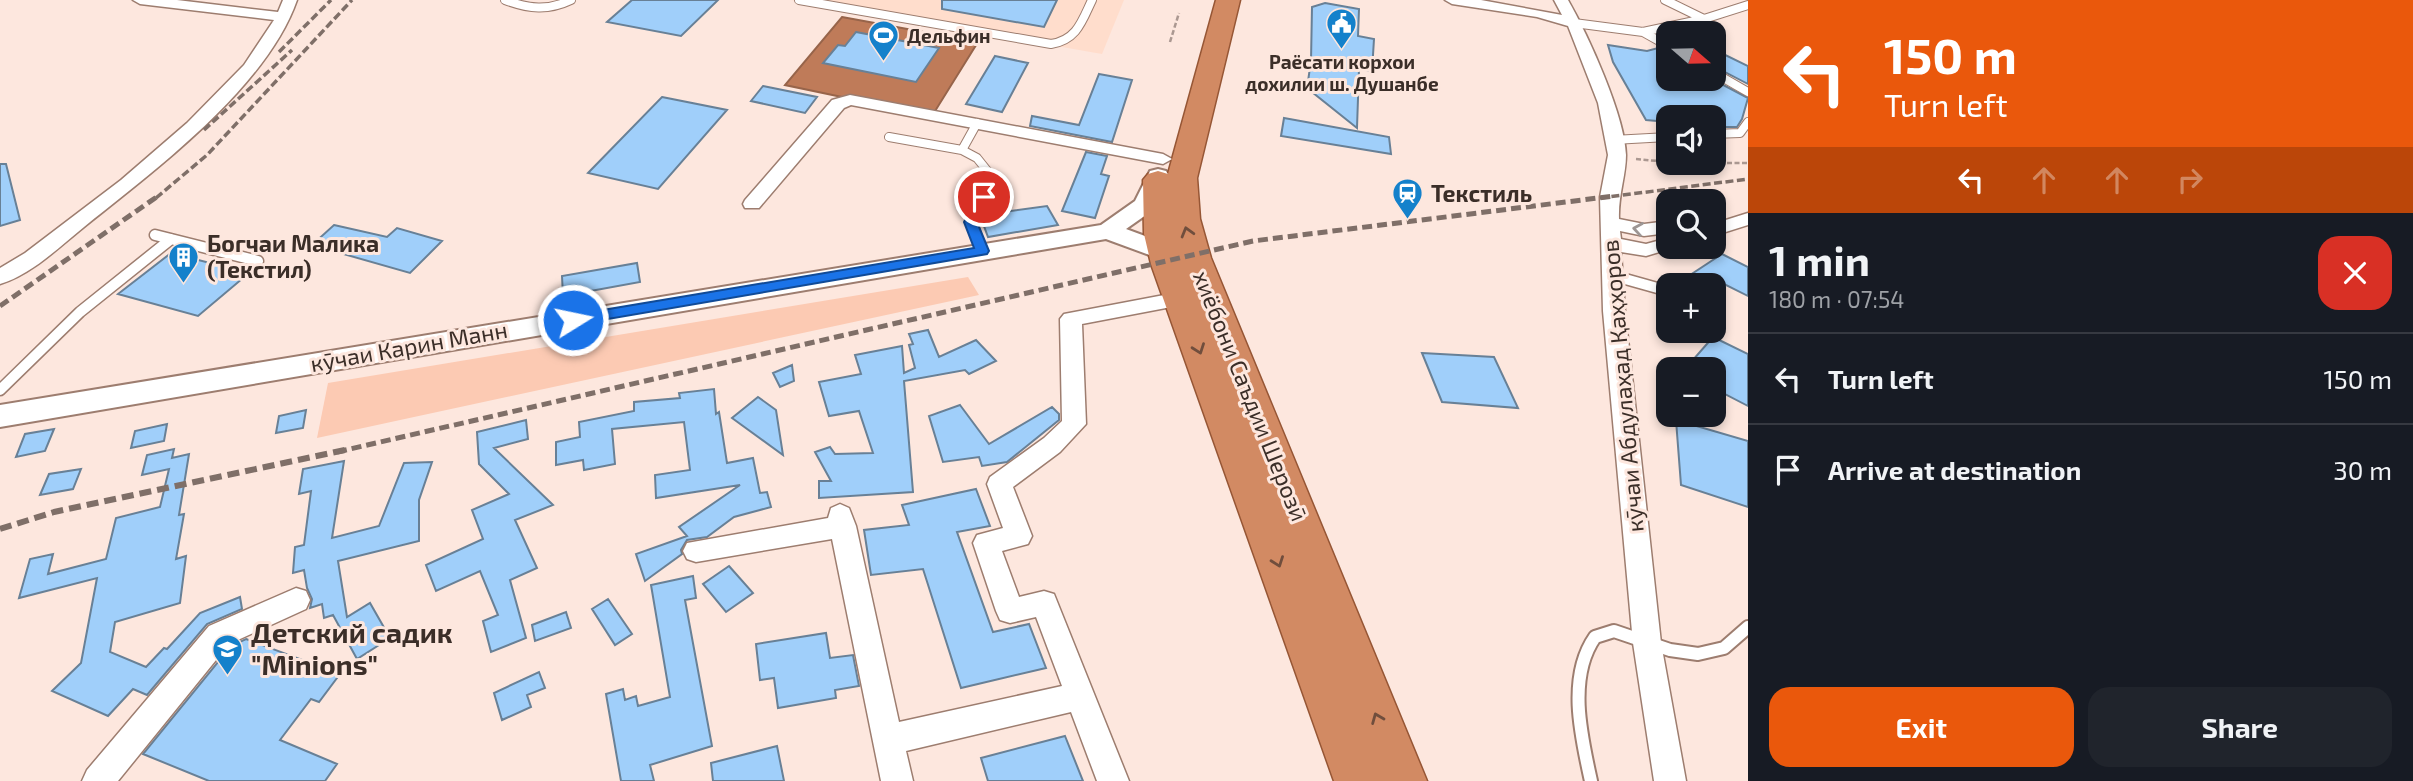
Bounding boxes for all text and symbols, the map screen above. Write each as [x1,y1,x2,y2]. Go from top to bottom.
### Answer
public building icon: Раёсати корхои дохилии ш. Душанбе [1325,6,1359,50]
sports icon: Дельфин [867,19,901,63]
north arrow [1656,21,1726,91]
map controls [1656,21,1726,427]
place label: Дельфин [907,24,991,47]
text: 150 m [1884,25,2017,84]
icon: left [1769,28,1860,119]
place label: Раёсати корхои дохилии ш. Душанбе [1245,50,1439,95]
text: Turn left [1884,85,2008,123]
button: sound [1656,105,1726,175]
icon: left [1952,161,1990,199]
icon: ahead [2025,161,2063,199]
icon: ahead [2098,161,2136,199]
icon: right [2171,161,2209,199]
pin [954,167,1014,227]
station icon: Текстиль [1391,177,1425,221]
icon: arrive [965,178,1003,216]
place label: Текстиль [1431,179,1532,207]
button: search [1656,189,1726,259]
one-way arrow [1632,222,1644,237]
one-way arrow [1181,226,1195,238]
place label: Богчаи Малика (Текстил) [207,229,379,283]
text: 1 min [1769,234,1870,284]
button: close [2318,236,2392,310]
street label: кӯчаи Абдулаҳад Қаҳҳоров [1595,239,1650,534]
building icon: Богчаи Малика (Текстил) [167,240,201,284]
street label: хиёбони Саъдии Шерозӣ [1188,266,1314,525]
button: + [1656,273,1726,343]
position arrow [536,283,610,357]
text: 180 m · 07:54 [1769,285,1905,313]
street label: кӯчаи Карин Манн [308,315,510,378]
one-way arrow [1190,343,1204,355]
button: − [1656,357,1726,427]
icon: left [1769,360,1807,398]
text: Turn left [1828,363,1934,394]
text: 150 m [2323,363,2392,394]
icon: arrive [1769,451,1807,489]
text: Arrive at destination [1828,454,2081,485]
text: 30 m [2333,454,2392,485]
one-way arrow [1269,556,1283,568]
place label: Детский садик "Minions" [251,615,453,681]
school or university icon: Детский садик "Minions" [211,632,245,676]
button: Exit [1769,687,2074,767]
button: Share [2088,687,2392,767]
one-way arrow [1372,712,1386,724]

